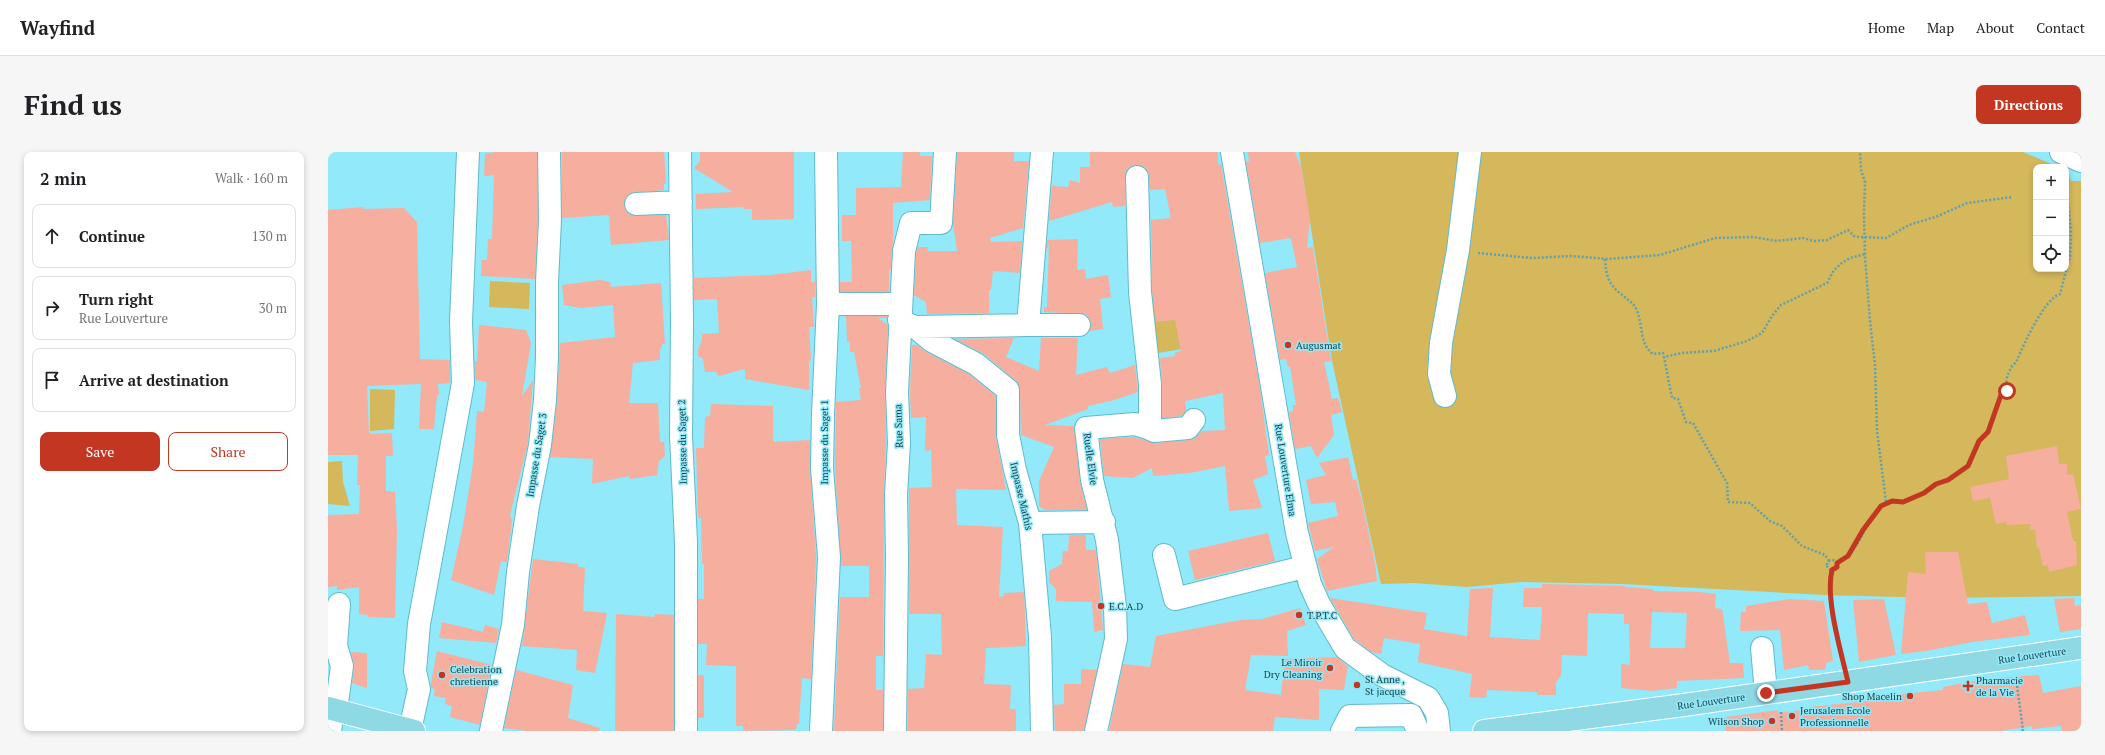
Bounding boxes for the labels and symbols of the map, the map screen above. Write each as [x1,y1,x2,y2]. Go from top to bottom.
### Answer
place label: Augusmat [1296,339,1342,352]
marker: Augusmat [1283,340,1293,350]
route start [1998,382,2016,400]
street label: Impasse du Saget 2 [675,399,690,485]
street label: Impasse du Saget 1 [818,400,831,484]
street label: Rue Sama [891,404,906,448]
street label: Impasse du Saget 3 [523,412,550,498]
street label: Rue Louverture Elma [1272,423,1299,517]
street label: Ruelle Elvie [1080,432,1101,486]
street label: Impasse Mathis [1007,461,1036,531]
place label: E.C.A.D [1109,600,1143,613]
marker: E.C.A.D [1096,601,1106,611]
place label: T.P.T.C [1307,609,1337,622]
marker: T.P.T.C [1294,610,1304,620]
street label: Rue Louverture [1997,644,2067,667]
place label: Le Miroir Dry Cleaning [1264,656,1323,681]
place label: Celebration chretienne [450,663,502,688]
marker: Le Miroir Dry Cleaning [1325,663,1335,673]
marker: Celebration chretienne [437,670,447,680]
place label: St Anne , St jacque [1365,673,1405,698]
place label: Pharmacie de la Vie [1976,674,2023,699]
marker: St Anne , St jacque [1352,680,1362,690]
marker: Pharmacie de la Vie [1963,681,1973,691]
route end [1757,684,1775,702]
street label: Rue Louverture [1676,690,1746,713]
place label: Shop Macelin [1842,690,1902,703]
marker: Shop Macelin [1905,691,1915,701]
place label: Jerusalem Ecole Professionnelle [1800,704,1870,729]
marker: Jerusalem Ecole Professionnelle [1787,711,1797,721]
place label: Wilson Shop [1708,715,1764,728]
marker: Wilson Shop [1767,716,1777,726]

